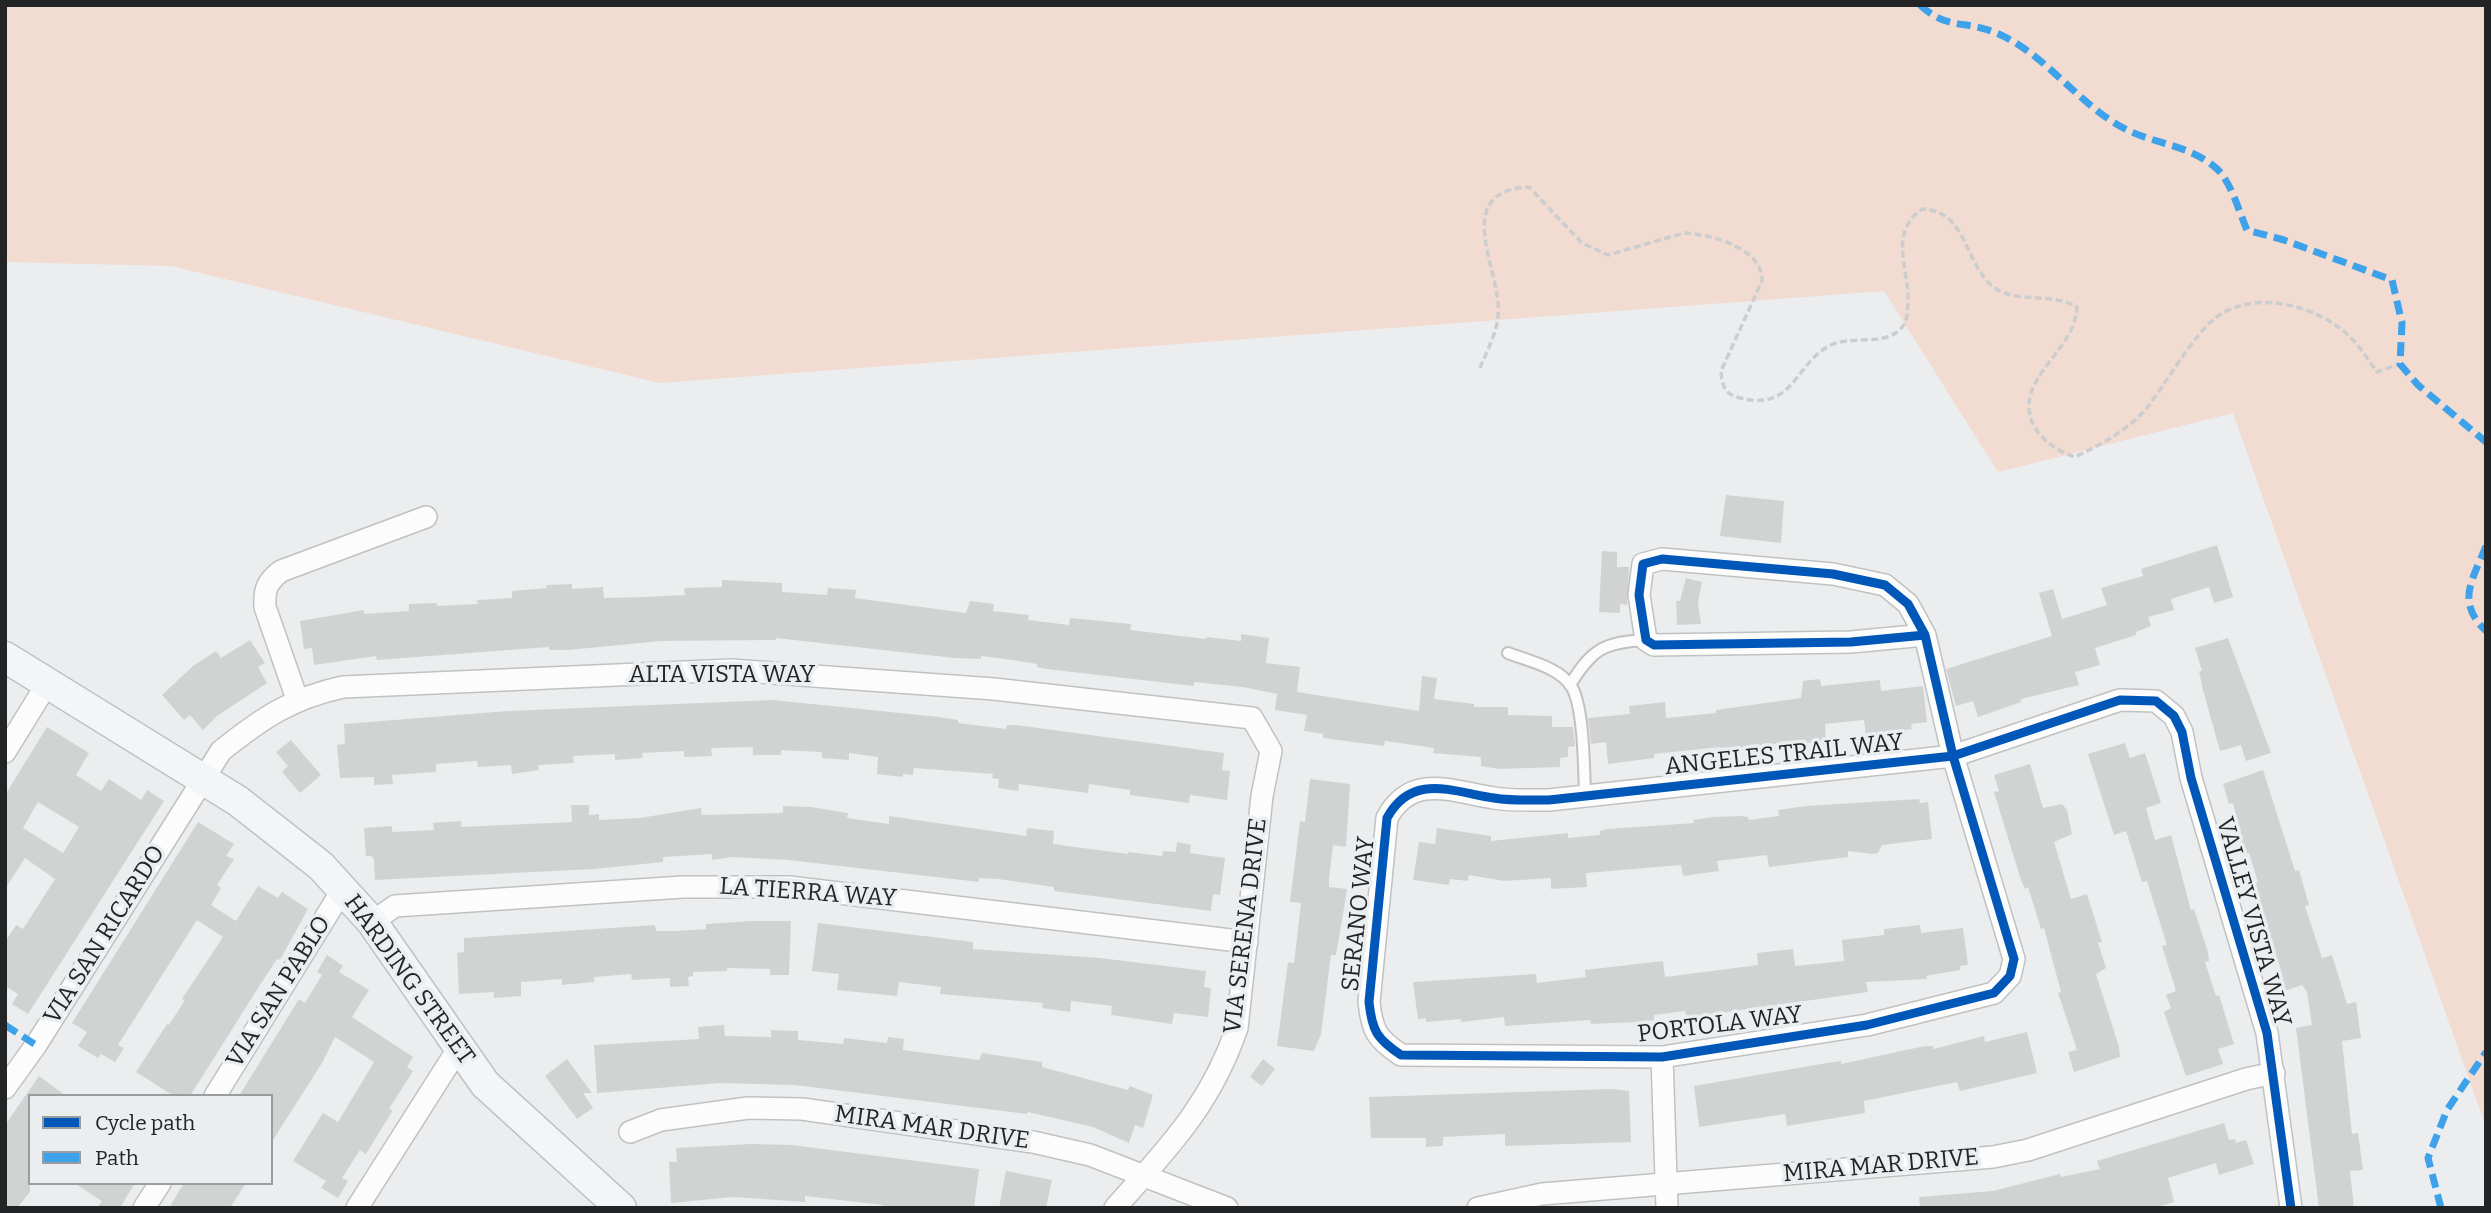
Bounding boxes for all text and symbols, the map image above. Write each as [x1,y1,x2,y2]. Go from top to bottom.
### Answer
street label: ALTA VISTA WAY [629,661,815,689]
street label: ANGELES TRAIL WAY [1663,728,1905,782]
street label: VALLEY VISTA WAY [2209,814,2297,1030]
street label: VIA SERENA DRIVE [1218,816,1274,1036]
street label: SERANO WAY [1337,835,1381,993]
street label: VIA SAN RICARDO [38,840,172,1030]
street label: LA TIERRA WAY [718,872,898,914]
street label: HARDING STREET [338,889,480,1071]
street label: VIA SAN PABLO [221,911,337,1073]
street label: PORTOLA WAY [1636,1001,1804,1049]
legend [28,1094,273,1185]
street label: MIRA MAR DRIVE [833,1100,1031,1156]
text: Cycle path [95,1110,195,1136]
street label: MIRA MAR DRIVE [1782,1143,1980,1189]
text: Path [95,1145,139,1171]

